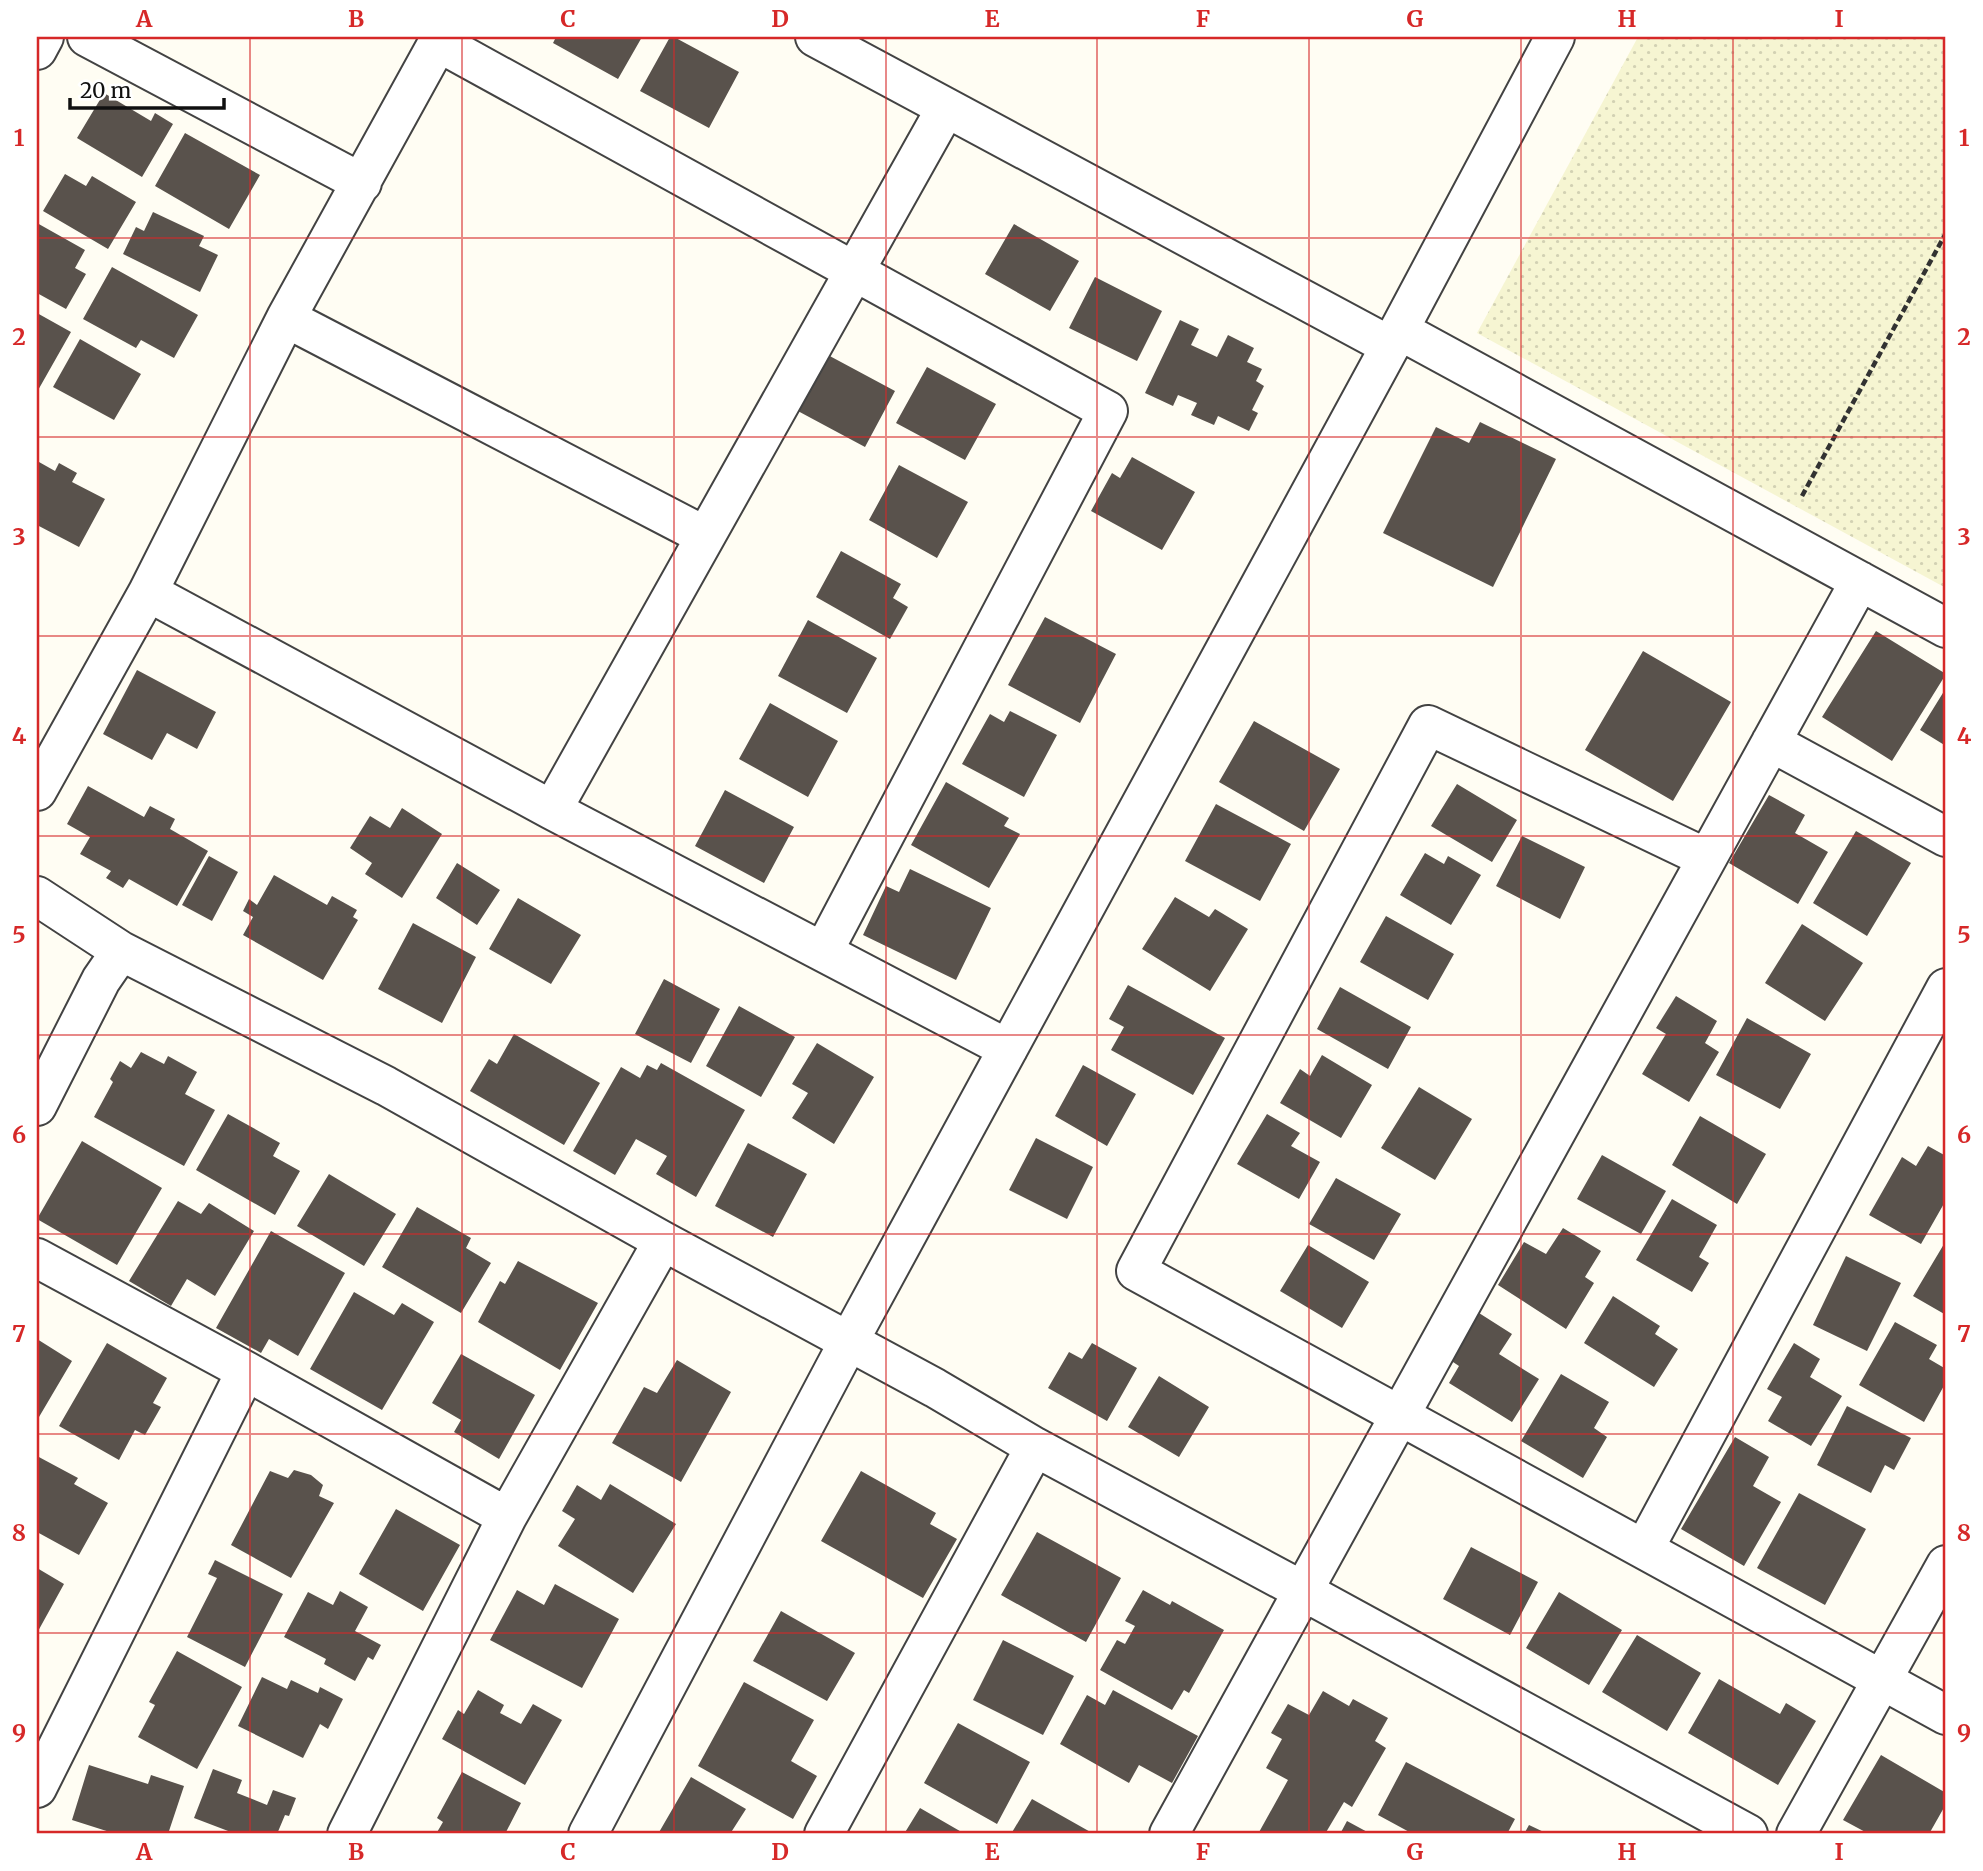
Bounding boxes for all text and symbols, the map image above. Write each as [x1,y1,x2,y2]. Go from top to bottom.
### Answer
text: A [135,4,153,33]
text: B [348,4,364,33]
text: C [560,4,576,33]
text: D [771,4,789,33]
text: E [984,4,1000,33]
text: F [1196,4,1210,33]
text: G [1407,4,1424,33]
text: H [1618,4,1637,33]
text: I [1834,4,1844,33]
scale bar [70,66,224,110]
text: 20 m [80,77,132,104]
text: 1 [14,123,25,152]
text: 1 [1959,123,1970,152]
text: 2 [12,322,26,351]
text: 2 [1957,322,1971,351]
text: 3 [12,522,26,551]
text: 3 [1957,522,1971,551]
text: 4 [12,721,27,750]
text: 4 [1957,721,1972,750]
text: 5 [12,920,26,949]
text: 5 [1957,920,1971,949]
text: 6 [12,1120,26,1149]
text: 6 [1957,1120,1971,1149]
text: 7 [12,1319,26,1348]
text: 7 [1957,1319,1971,1348]
text: 8 [12,1518,26,1547]
text: 8 [1957,1518,1971,1547]
text: 9 [12,1718,26,1747]
text: 9 [1957,1718,1971,1747]
text: A [135,1837,153,1866]
text: B [348,1837,364,1866]
text: C [560,1837,576,1866]
text: D [771,1837,789,1866]
text: E [984,1837,1000,1866]
text: F [1196,1837,1210,1866]
text: G [1407,1837,1424,1866]
text: H [1618,1837,1637,1866]
text: I [1834,1837,1844,1866]

